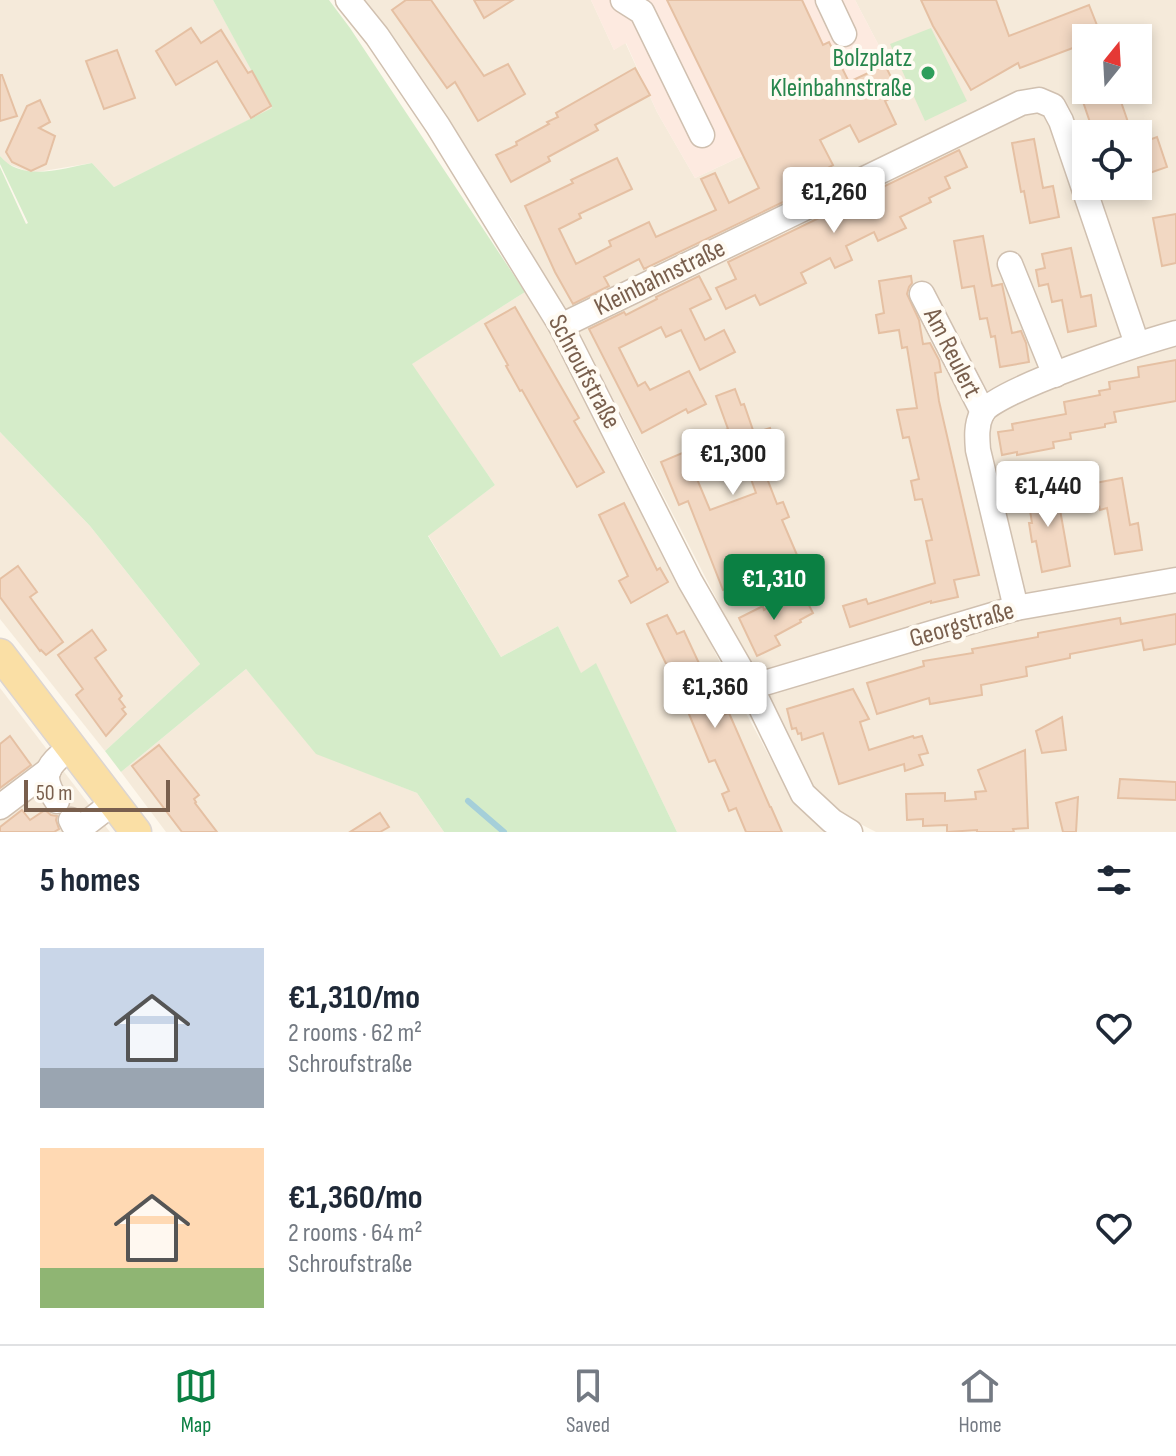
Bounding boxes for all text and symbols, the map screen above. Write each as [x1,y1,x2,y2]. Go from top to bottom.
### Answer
north arrow [1072,24,1152,104]
map controls [1072,24,1152,200]
place label: Bolzplatz Kleinbahnstraße [770,43,912,104]
marker: Bolzplatz Kleinbahnstraße [919,64,937,82]
button: locate [1072,120,1152,200]
pin: €1,260 [769,167,899,235]
text: €1,260 [801,177,867,208]
street label: Kleinbahnstraße [589,233,731,323]
street label: Am Reulert [916,302,988,403]
street label: Schroufstraße [541,310,627,434]
pin: €1,300 [668,429,798,497]
text: €1,300 [700,439,766,470]
pin: €1,440 [983,461,1113,529]
text: €1,440 [1014,471,1082,502]
pin: €1,310 [709,554,839,622]
text: €1,310 [742,564,806,595]
street label: Georgstraße [906,595,1018,655]
pin: €1,360 [650,662,780,730]
text: €1,360 [682,672,748,703]
scale bar [24,776,170,812]
text: 50 m [36,780,72,807]
icon: filters [1092,858,1136,902]
text: 5 homes [40,860,140,901]
text: €1,310/mo [288,977,420,1018]
icon: home [104,980,200,1076]
icon: heart [1092,1006,1136,1050]
text: 2 rooms · 62 m² [288,1018,422,1049]
text: Schroufstraße [288,1049,413,1080]
text: €1,360/mo [288,1177,423,1218]
icon: home [104,1180,200,1276]
icon: heart [1092,1206,1136,1250]
text: 2 rooms · 64 m² [288,1218,423,1249]
text: Schroufstraße [288,1249,413,1280]
tab: Map [174,1364,218,1439]
tab: Saved [566,1364,610,1439]
tab: Home [958,1364,1002,1439]

